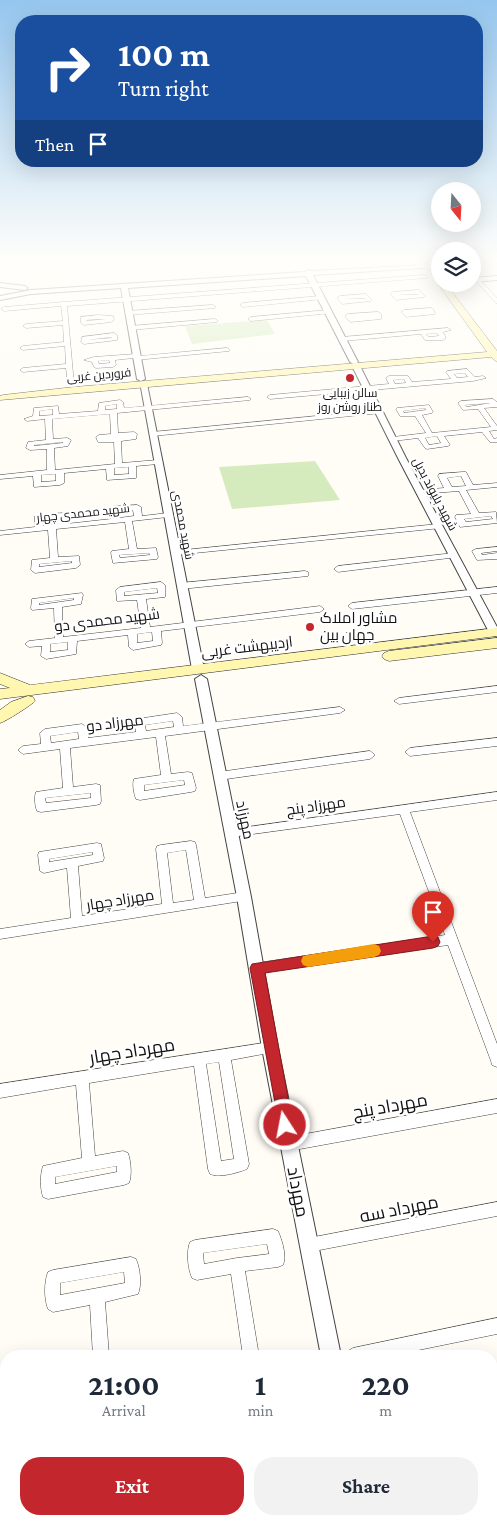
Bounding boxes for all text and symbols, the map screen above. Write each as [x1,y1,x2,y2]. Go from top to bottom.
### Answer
icon: right [35,35,100,100]
text: 100 m [118,35,210,74]
text: Turn right [118,76,209,101]
icon: arrive [84,130,112,158]
text: Then [35,134,74,155]
north arrow [431,182,481,232]
map controls [431,182,481,292]
button: layers [431,242,481,292]
street label: فروردین غربی [66,365,132,385]
marker: سالن زیبایی طناز روشن روز [344,372,356,384]
place label: سالن زیبایی طناز روشن روز [317,386,382,414]
street label: شهید بلیوند بدیل [410,455,460,533]
street label: شهید محمدی [169,489,197,561]
street label: شهید محمدی چهار [35,501,131,527]
street label: شهید محمدی دو [53,606,161,636]
place label: مشاور املاک جهان بین [320,610,397,645]
marker: مشاور املاک جهان بین [304,621,316,633]
street label: اردیبهشت غربی [200,633,294,663]
street label: مهرزاد دو [85,712,145,736]
street label: مهرزاد پنج [285,794,347,821]
street label: مهرزاد [231,799,257,841]
street label: مهرزاد چهار [84,887,155,915]
pin [412,891,454,942]
icon: arrive [419,898,447,926]
street label: مهرداد چهار [87,1034,177,1070]
street label: مهرداد پنج [351,1090,429,1124]
position arrow [258,1098,310,1150]
street label: مهرداد [282,1165,313,1219]
street label: مهرداد سه [358,1192,440,1227]
text: 21:00 [88,1368,159,1401]
text: 1 [255,1368,266,1401]
text: 220 [361,1368,410,1401]
text: Arrival [102,1402,146,1419]
text: min [248,1402,273,1419]
text: m [379,1402,392,1419]
button: Exit [20,1457,244,1515]
button: Share [254,1457,478,1515]

